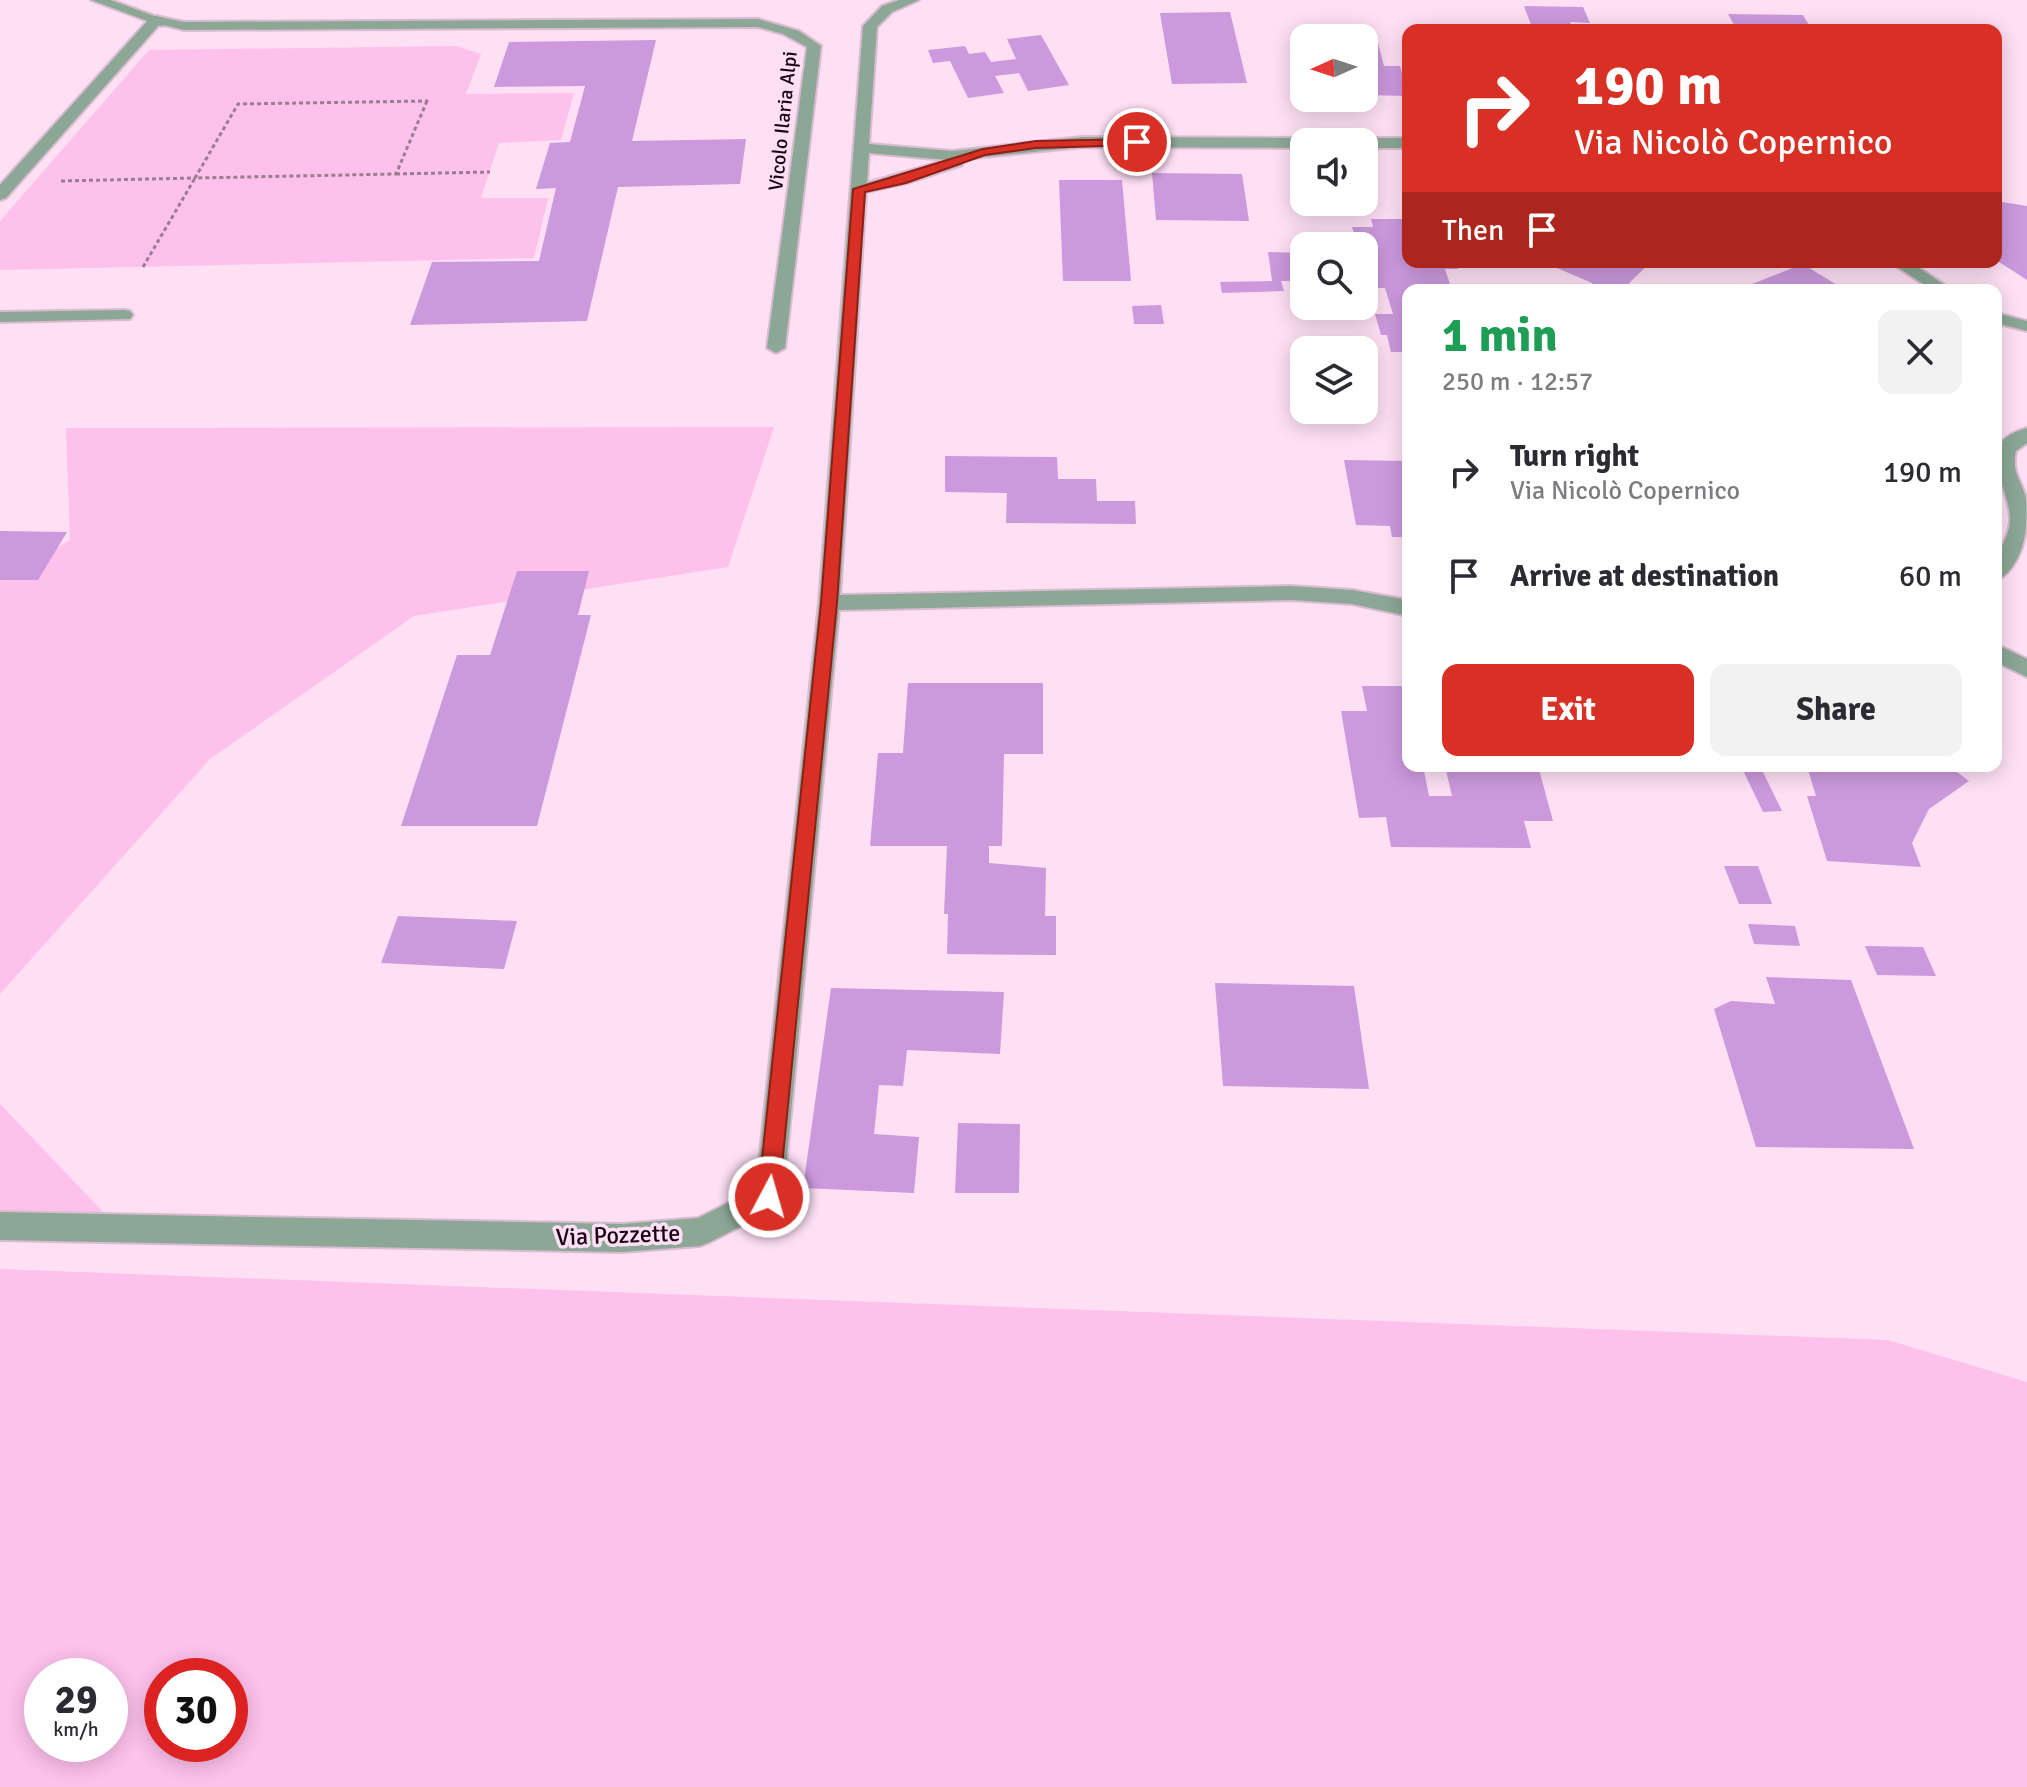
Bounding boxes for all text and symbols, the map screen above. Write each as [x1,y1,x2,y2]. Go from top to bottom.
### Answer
north arrow [1290,24,1378,112]
map controls [1290,24,1378,424]
street label: Vicolo Ilaria Alpi [763,50,803,192]
text: 190 m [1574,51,1722,120]
icon: right [1442,56,1546,160]
pin [1103,108,1171,176]
icon: arrive [1115,120,1159,164]
text: Via Nicolò Copernico [1574,120,1893,165]
button: sound [1290,128,1378,216]
icon: arrive [1520,208,1564,252]
text: Then [1442,212,1504,249]
button: search [1290,232,1378,320]
text: 1 min [1442,306,1558,365]
button: close [1878,310,1962,394]
button: layers [1290,336,1378,424]
text: 250 m · 12:57 [1442,366,1593,398]
text: Turn right [1510,438,1639,475]
icon: right [1442,450,1486,494]
text: 190 m [1883,454,1962,491]
text: Via Nicolò Copernico [1510,475,1740,507]
icon: arrive [1442,554,1486,598]
text: Arrive at destination [1510,558,1779,595]
text: 60 m [1899,558,1962,595]
button: Exit [1442,664,1694,756]
button: Share [1710,664,1962,756]
position arrow [727,1155,811,1239]
street label: Via Pozzette [555,1218,681,1252]
speed limit sign: 30 [144,1658,248,1762]
text: 29 [54,1675,98,1725]
text: km/h [53,1717,99,1742]

